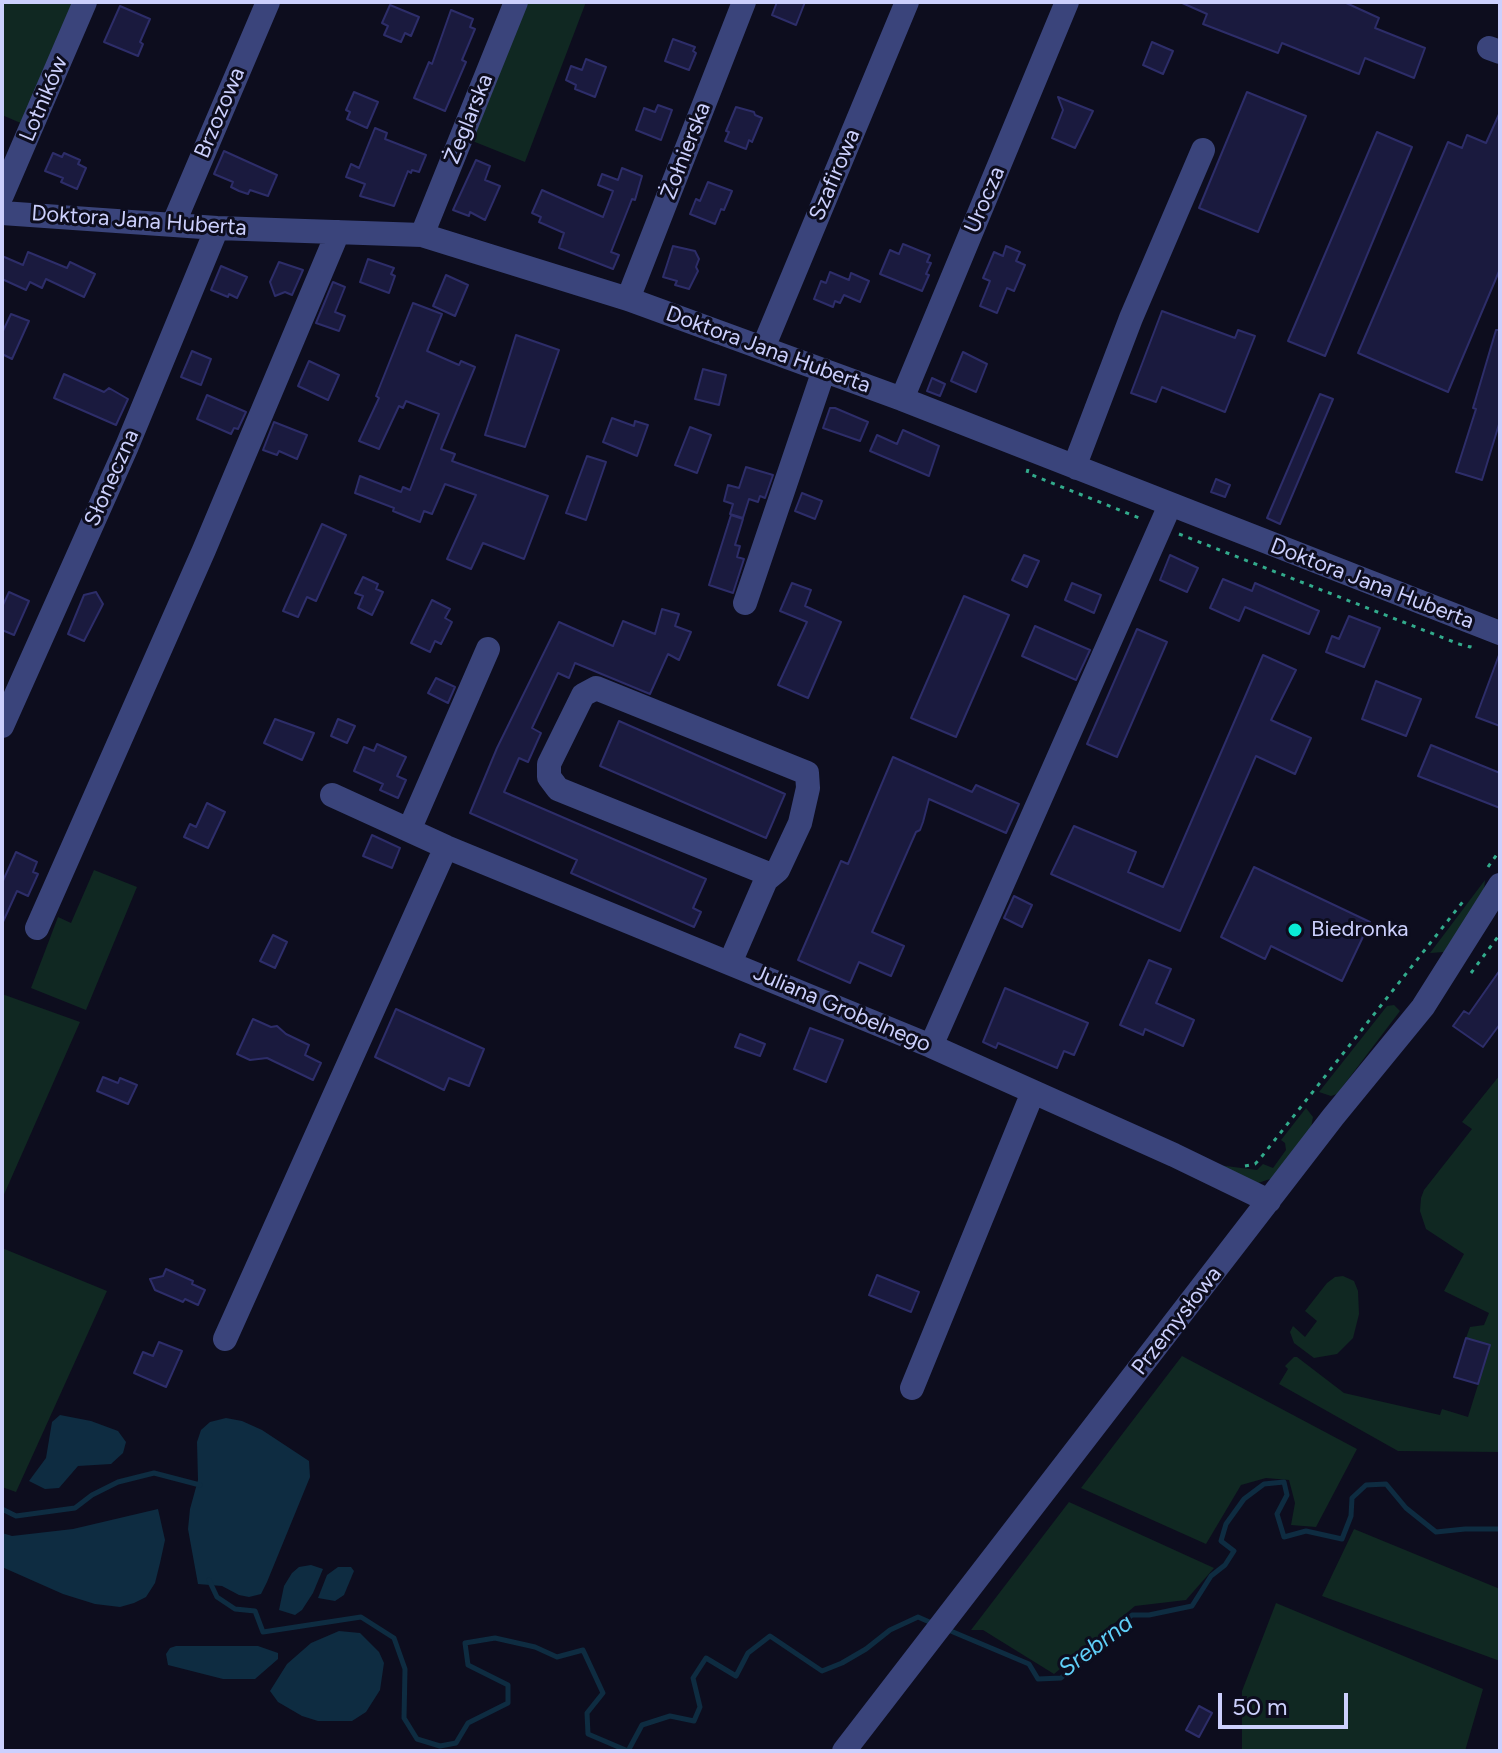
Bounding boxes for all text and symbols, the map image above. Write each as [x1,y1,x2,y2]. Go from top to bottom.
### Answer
street label: Lotników [14,52,74,146]
street label: Brzozowa [189,64,251,162]
street label: Żeglarska [439,70,499,168]
street label: Żołnierska [655,99,717,203]
street label: Szafirowa [804,125,866,225]
street label: Urocza [959,163,1011,237]
street label: Doktora Jana Huberta [30,200,248,242]
street label: Doktora Jana Huberta [662,301,874,399]
street label: Słoneczna [79,426,145,530]
street label: Doktora Jana Huberta [1267,533,1477,635]
place label: Biedronka [1311,917,1409,943]
marker: Biedronka [1286,921,1304,939]
street label: Juliana Grobelnego [749,960,935,1058]
street label: Przemysłowa [1127,1262,1227,1380]
water label: Srebrna [1053,1609,1139,1683]
scale bar [1222,1677,1352,1727]
text: 50 m [1232,1692,1288,1721]

